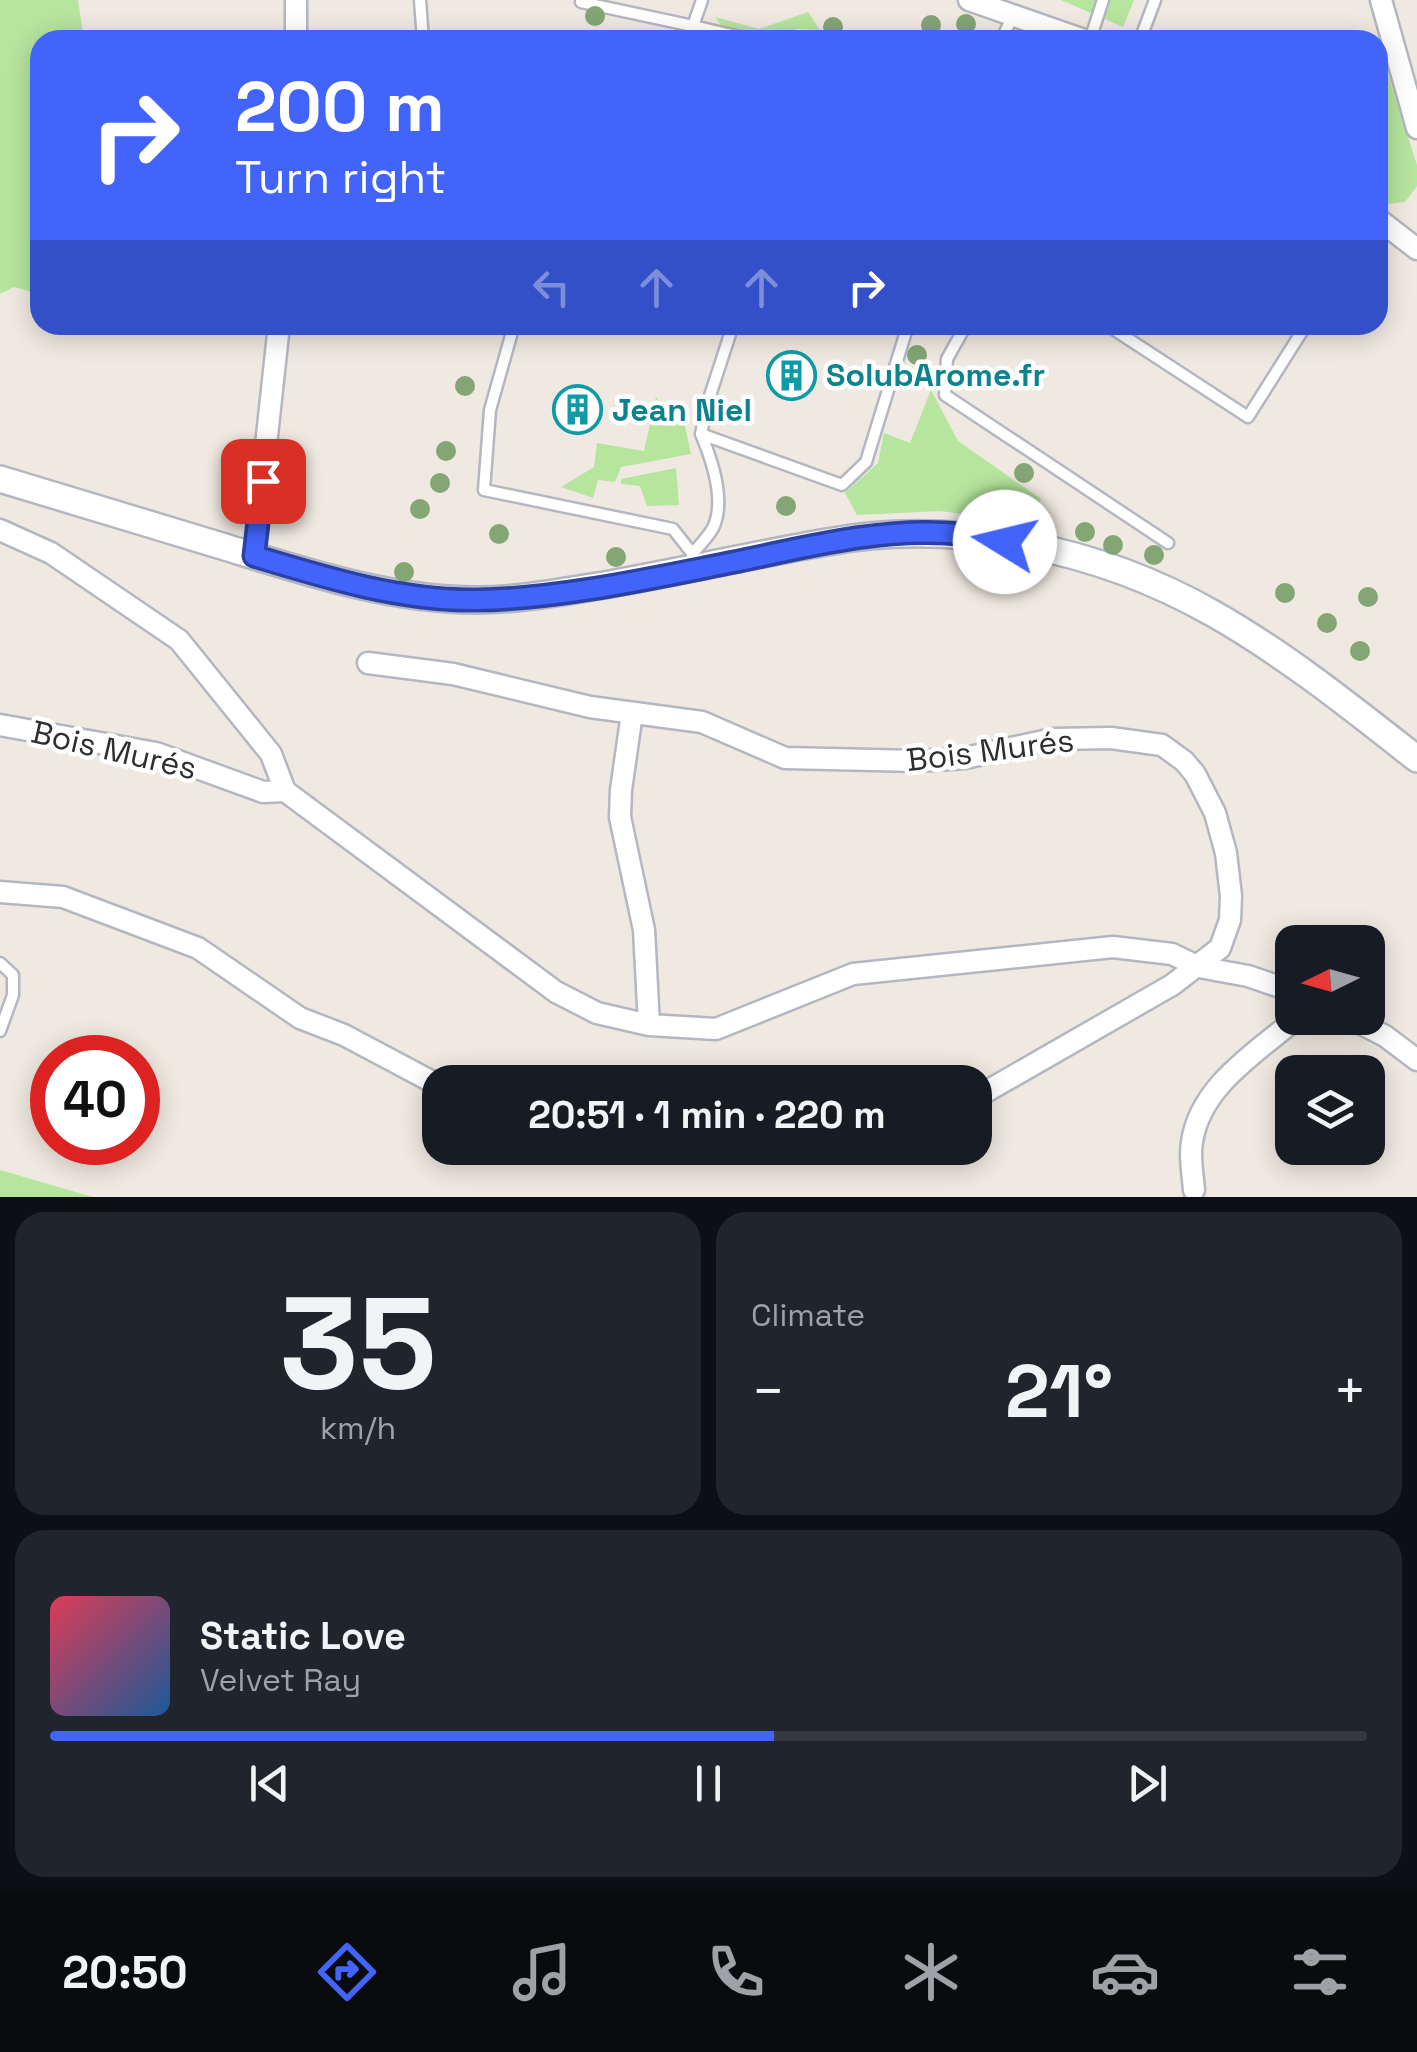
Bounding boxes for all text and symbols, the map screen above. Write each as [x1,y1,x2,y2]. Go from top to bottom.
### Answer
text: 200 m [235,62,445,151]
icon: right [70,70,200,200]
text: Turn right [235,149,446,206]
icon: left [524,260,579,315]
icon: ahead [629,260,684,315]
icon: ahead [734,260,789,315]
icon: right [839,260,894,315]
building icon: SolubArome.fr [765,349,817,401]
place label: SolubArome.fr [826,355,1045,395]
building icon: Jean Niel [551,384,603,436]
place label: Jean Niel [612,390,752,430]
pin [221,439,306,524]
icon: arrive [236,454,291,509]
position arrow [953,490,1057,594]
street label: Bois Murés [27,712,201,788]
street label: Bois Murés [904,720,1076,780]
north arrow [1275,925,1385,1035]
map controls [1275,925,1385,1165]
speed limit sign: 40 [30,1035,160,1165]
button: layers [1275,1055,1385,1165]
text: 20:51 · 1 min · 220 m [528,1091,886,1139]
text: 35 [279,1260,437,1426]
text: Climate [751,1295,865,1335]
text: 21° [1005,1343,1113,1439]
text: − [751,1356,785,1426]
text: + [1333,1356,1367,1426]
text: km/h [320,1408,396,1448]
text: Static Love [200,1612,406,1660]
text: Velvet Ray [200,1660,361,1700]
icon: previous [242,1756,297,1811]
icon: pause [681,1756,736,1811]
icon: next [1120,1756,1175,1811]
icon: directions [312,1937,382,2007]
icon: music [507,1937,577,2007]
icon: phone [701,1937,771,2007]
icon: climate [896,1937,966,2007]
icon: car [1090,1937,1160,2007]
icon: filters [1285,1937,1355,2007]
text: 20:50 [62,1944,188,2001]

